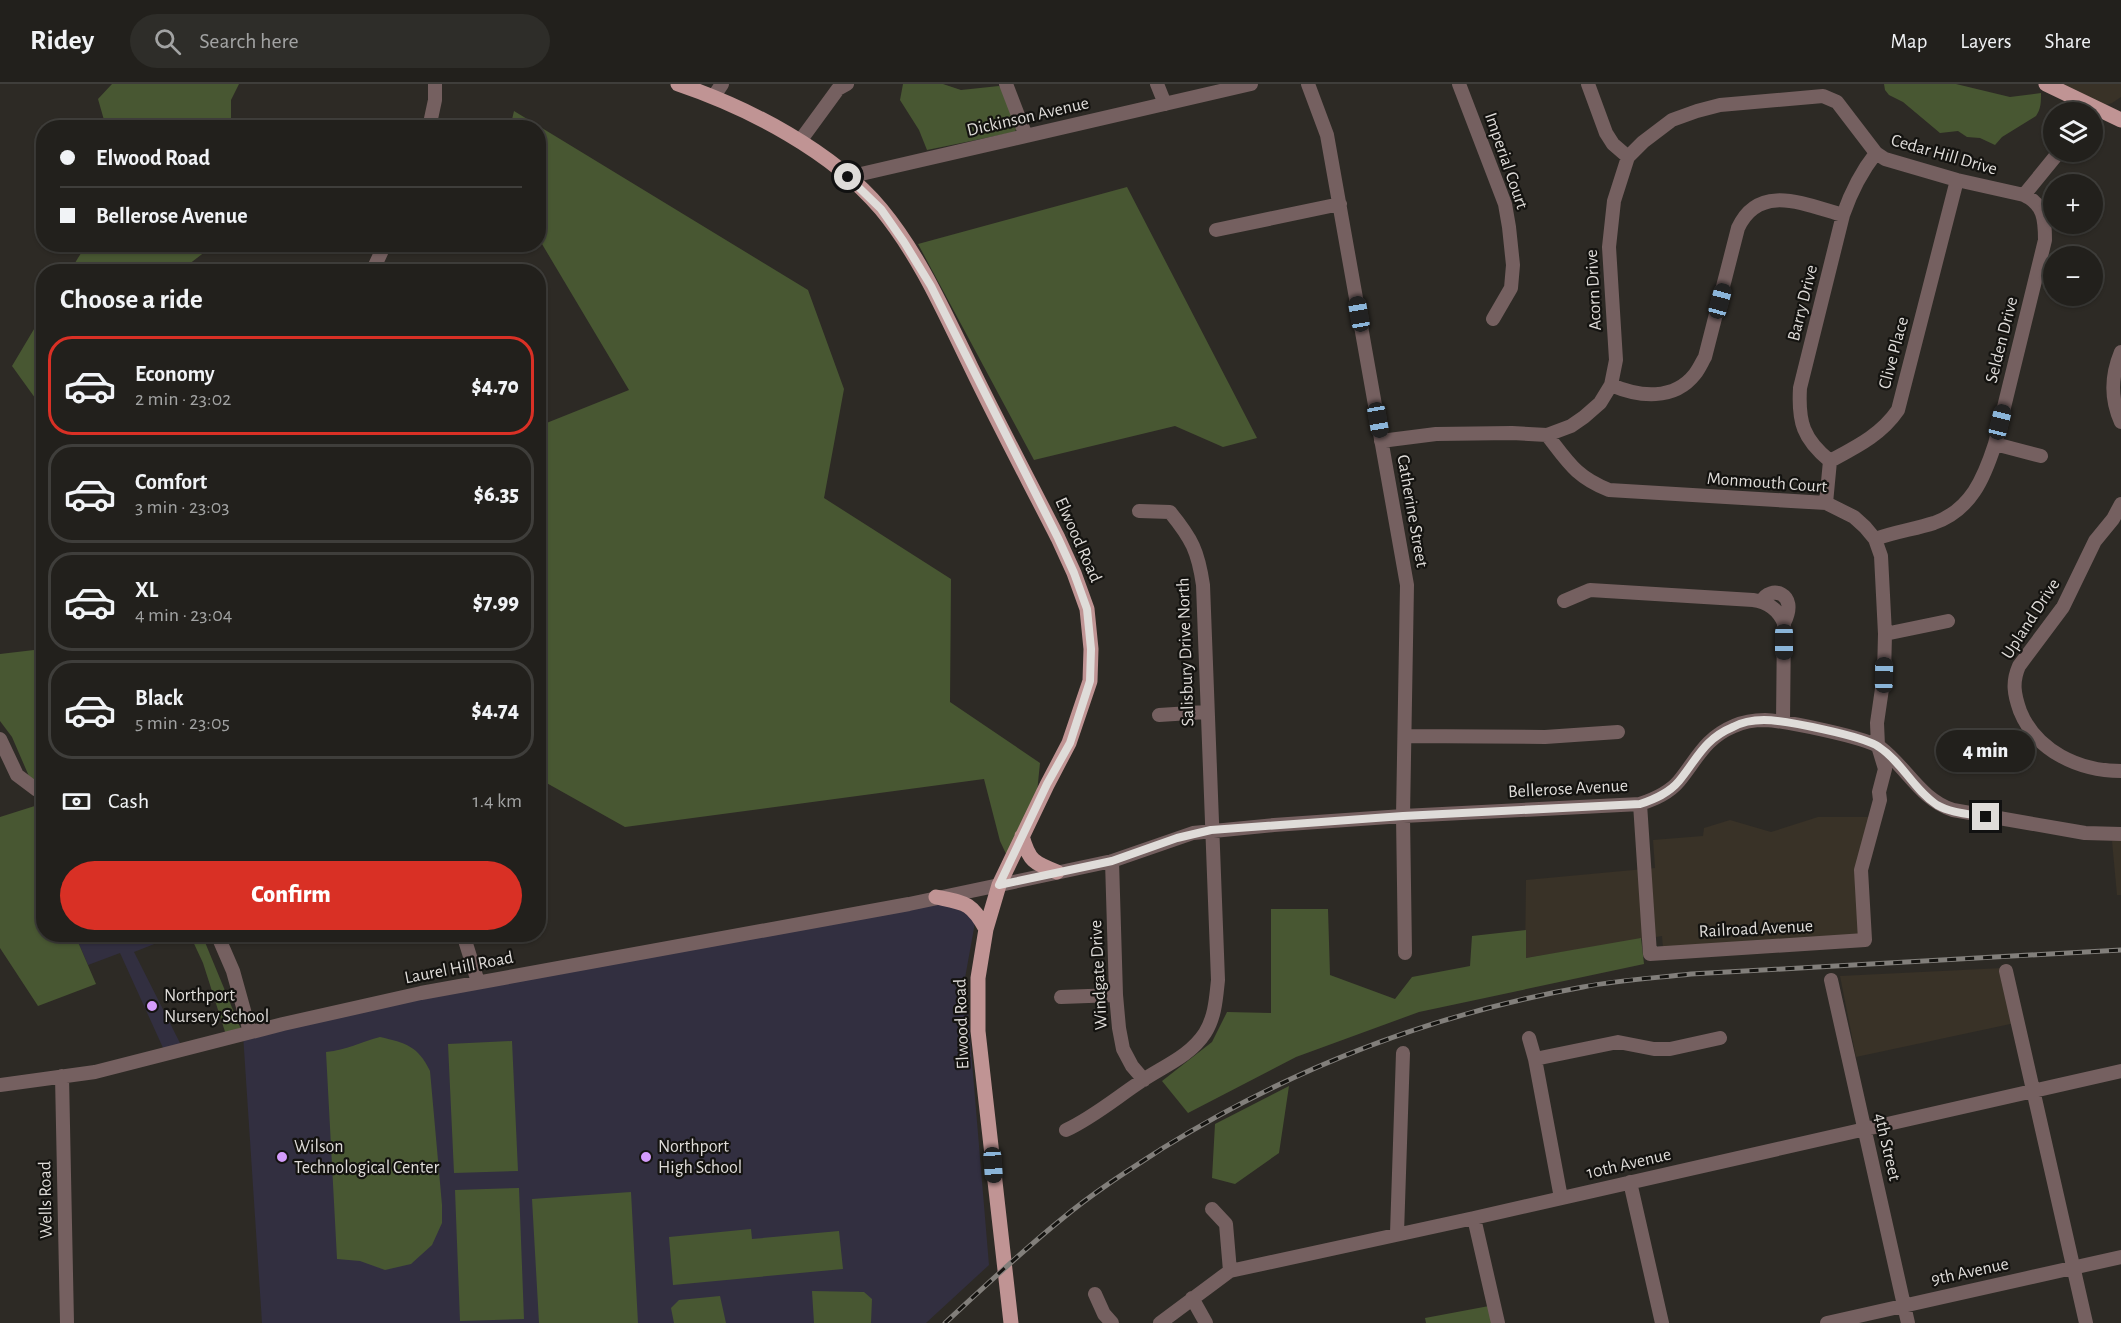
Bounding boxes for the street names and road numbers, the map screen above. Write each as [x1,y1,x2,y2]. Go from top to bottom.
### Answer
street label: Dickinson Avenue [965,94,1091,140]
street label: Imperial Court [1481,110,1531,212]
street label: Cedar Hill Drive [1889,131,1999,179]
street label: Acorn Drive [1583,249,1605,331]
street label: Barry Drive [1785,263,1821,343]
street label: Selden Drive [1983,295,2021,385]
street label: Clive Place [1876,315,1912,391]
street label: Catherine Street [1393,453,1431,569]
street label: Monmouth Court [1706,470,1828,496]
street label: Elwood Road [1051,495,1105,585]
street label: Upland Drive [1998,576,2064,662]
street label: Salisbury Drive North [1174,577,1198,727]
street label: Bellerose Avenue [1508,777,1628,801]
street label: Railroad Avenue [1698,917,1814,941]
street label: Windgate Drive [1087,920,1111,1030]
street label: Laurel Hill Road [403,949,515,987]
street label: Elwood Road [951,978,973,1070]
street label: 4th Street [1870,1111,1904,1183]
street label: 10th Avenue [1585,1146,1673,1182]
street label: Wells Road [36,1161,56,1239]
street label: 9th Avenue [1929,1255,2011,1289]

